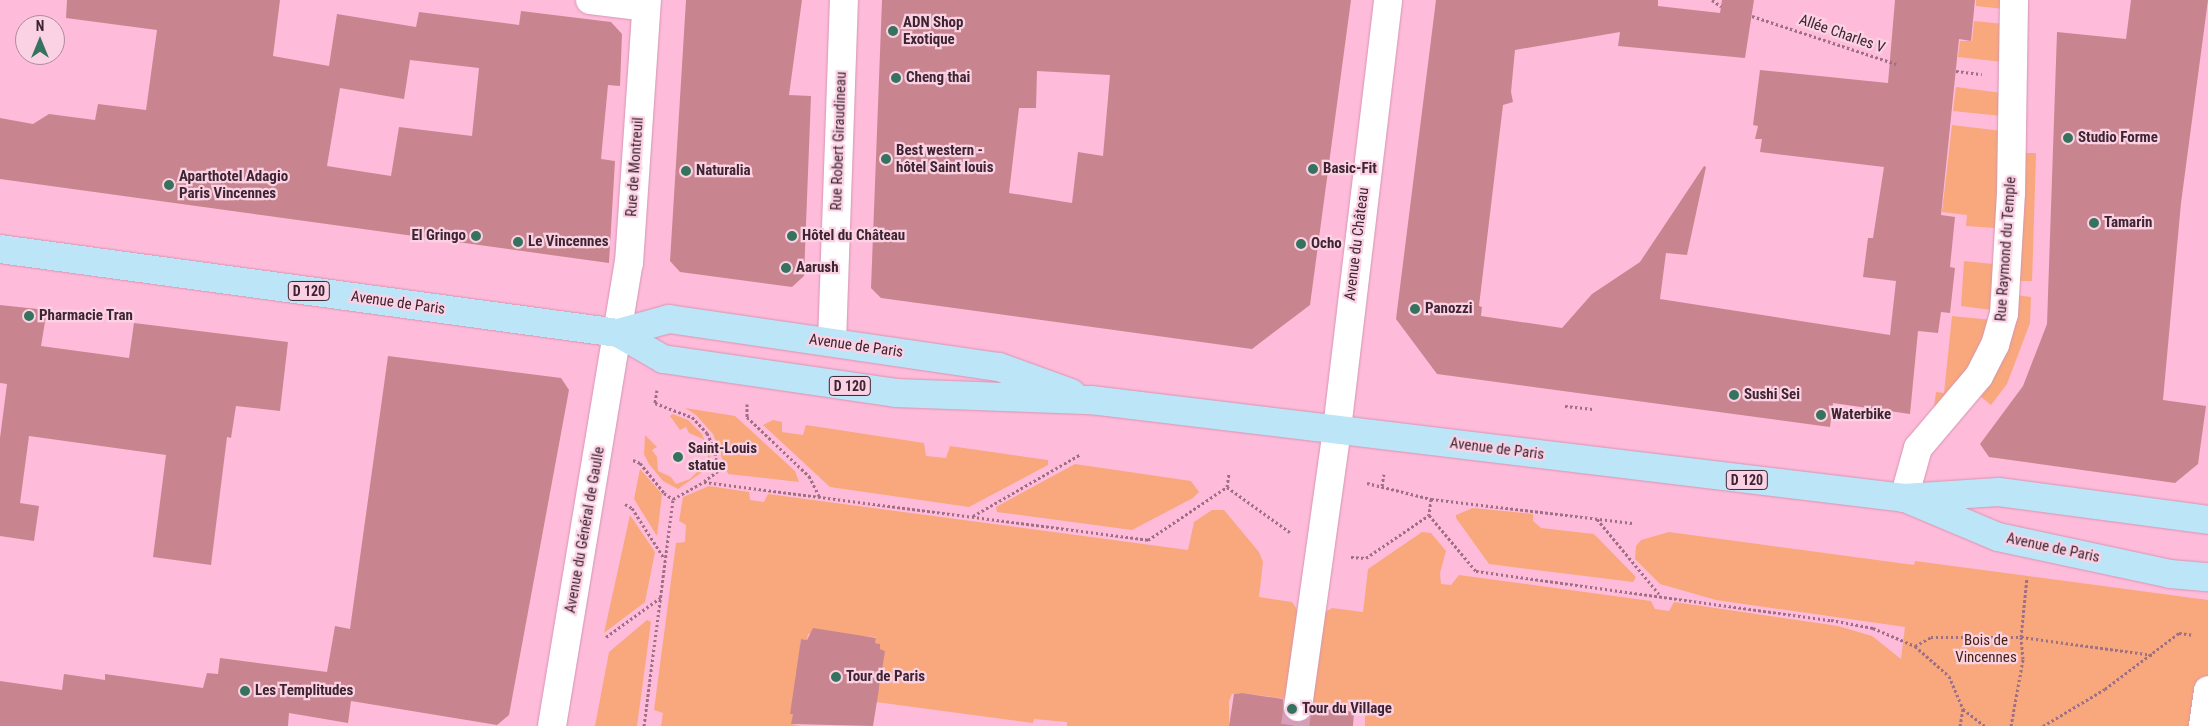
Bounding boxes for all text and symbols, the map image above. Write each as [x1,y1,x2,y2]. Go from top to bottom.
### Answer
street label: Allée Charles V [1797,11,1887,57]
place label: ADN Shop Exotique [903,13,963,48]
north arrow [15,15,65,65]
text: N [36,18,44,34]
marker: ADN Shop Exotique [887,25,899,37]
place label: Cheng thai [906,69,970,87]
street label: Rue Robert Giraudineau [828,71,850,211]
marker: Cheng thai [890,72,902,84]
street label: Rue de Montreuil [623,117,647,217]
place label: Studio Forme [2078,129,2158,147]
marker: Studio Forme [2062,132,2074,144]
place label: Best western - hôtel Saint louis [896,141,993,176]
marker: Best western - hôtel Saint louis [880,153,892,165]
place label: Basic-Fit [1323,160,1377,178]
place label: Naturalia [696,162,751,180]
marker: Basic-Fit [1307,163,1319,175]
marker: Naturalia [680,165,692,177]
place label: Aparthotel Adagio Paris Vincennes [179,167,288,202]
street label: Rue Raymond du Temple [1992,176,2020,322]
marker: Aparthotel Adagio Paris Vincennes [163,179,175,191]
street label: Avenue du Château [1341,187,1373,301]
place label: Tamarin [2104,214,2152,232]
marker: Tamarin [2088,217,2100,229]
place label: El Gringo [411,227,466,245]
place label: Hôtel du Château [802,227,905,245]
marker: El Gringo [470,230,482,242]
marker: Hôtel du Château [786,230,798,242]
place label: Le Vincennes [528,233,608,251]
place label: Ocho [1311,235,1342,253]
marker: Le Vincennes [512,236,524,248]
marker: Ocho [1295,238,1307,250]
place label: Aarush [796,259,839,277]
marker: Aarush [780,262,792,274]
road number: D 120 [288,280,330,302]
street label: Avenue de Paris [350,287,446,319]
place label: Panozzi [1425,300,1473,318]
marker: Panozzi [1409,303,1421,315]
place label: Pharmacie Tran [39,307,133,325]
marker: Pharmacie Tran [23,310,35,322]
street label: Avenue de Paris [808,330,904,362]
road number: D 120 [829,374,871,398]
place label: Sushi Sei [1744,386,1800,404]
marker: Sushi Sei [1728,389,1740,401]
place label: Waterbike [1831,406,1891,424]
marker: Waterbike [1815,409,1827,421]
street label: Avenue de Paris [1449,434,1545,464]
place label: Saint-Louis statue [688,439,757,474]
street label: Avenue du Général de Gaulle [562,446,608,614]
marker: Saint-Louis statue [672,451,684,463]
road number: D 120 [1726,468,1768,492]
street label: Avenue de Paris [2005,529,2101,567]
park label: Bois de Vincennes [1955,631,2017,666]
place label: Tour de Paris [846,668,925,686]
marker: Tour de Paris [830,671,842,683]
place label: Les Templitudes [255,682,354,700]
marker: Les Templitudes [239,685,251,697]
place label: Tour du Village [1302,700,1392,718]
marker: Tour du Village [1286,703,1298,715]

